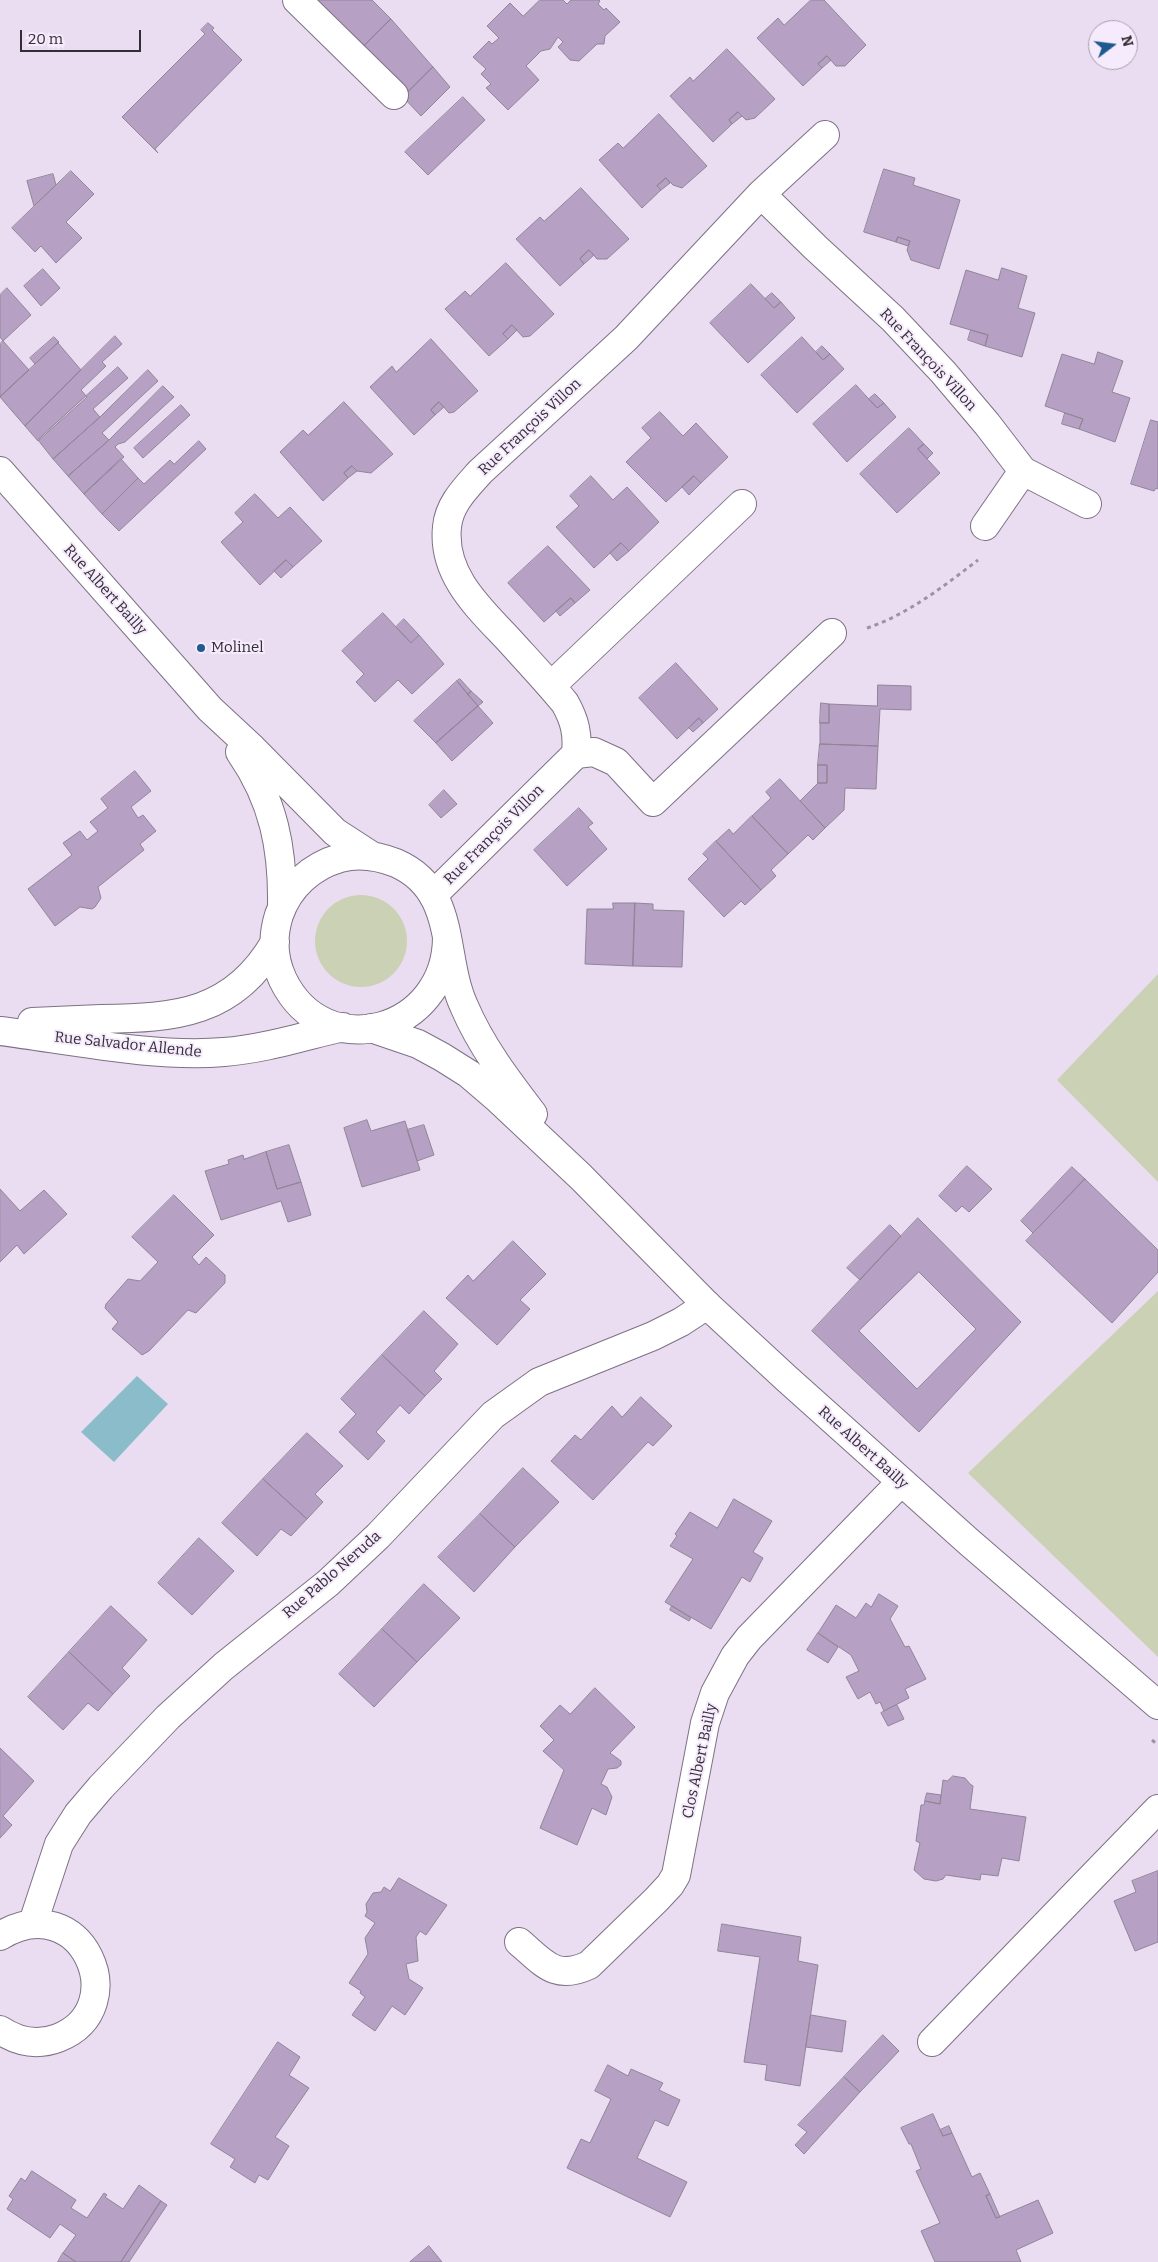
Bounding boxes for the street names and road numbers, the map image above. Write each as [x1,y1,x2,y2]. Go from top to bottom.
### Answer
street label: Rue François Villon [876,305,980,415]
street label: Rue François Villon [475,375,585,479]
street label: Rue Albert Bailly [60,541,150,639]
street label: Rue François Villon [440,781,548,889]
street label: Rue Salvador Allende [54,1028,202,1062]
street label: Rue Albert Bailly [814,1403,912,1493]
street label: Rue Pablo Neruda [279,1527,385,1623]
street label: Clos Albert Bailly [679,1702,721,1820]

